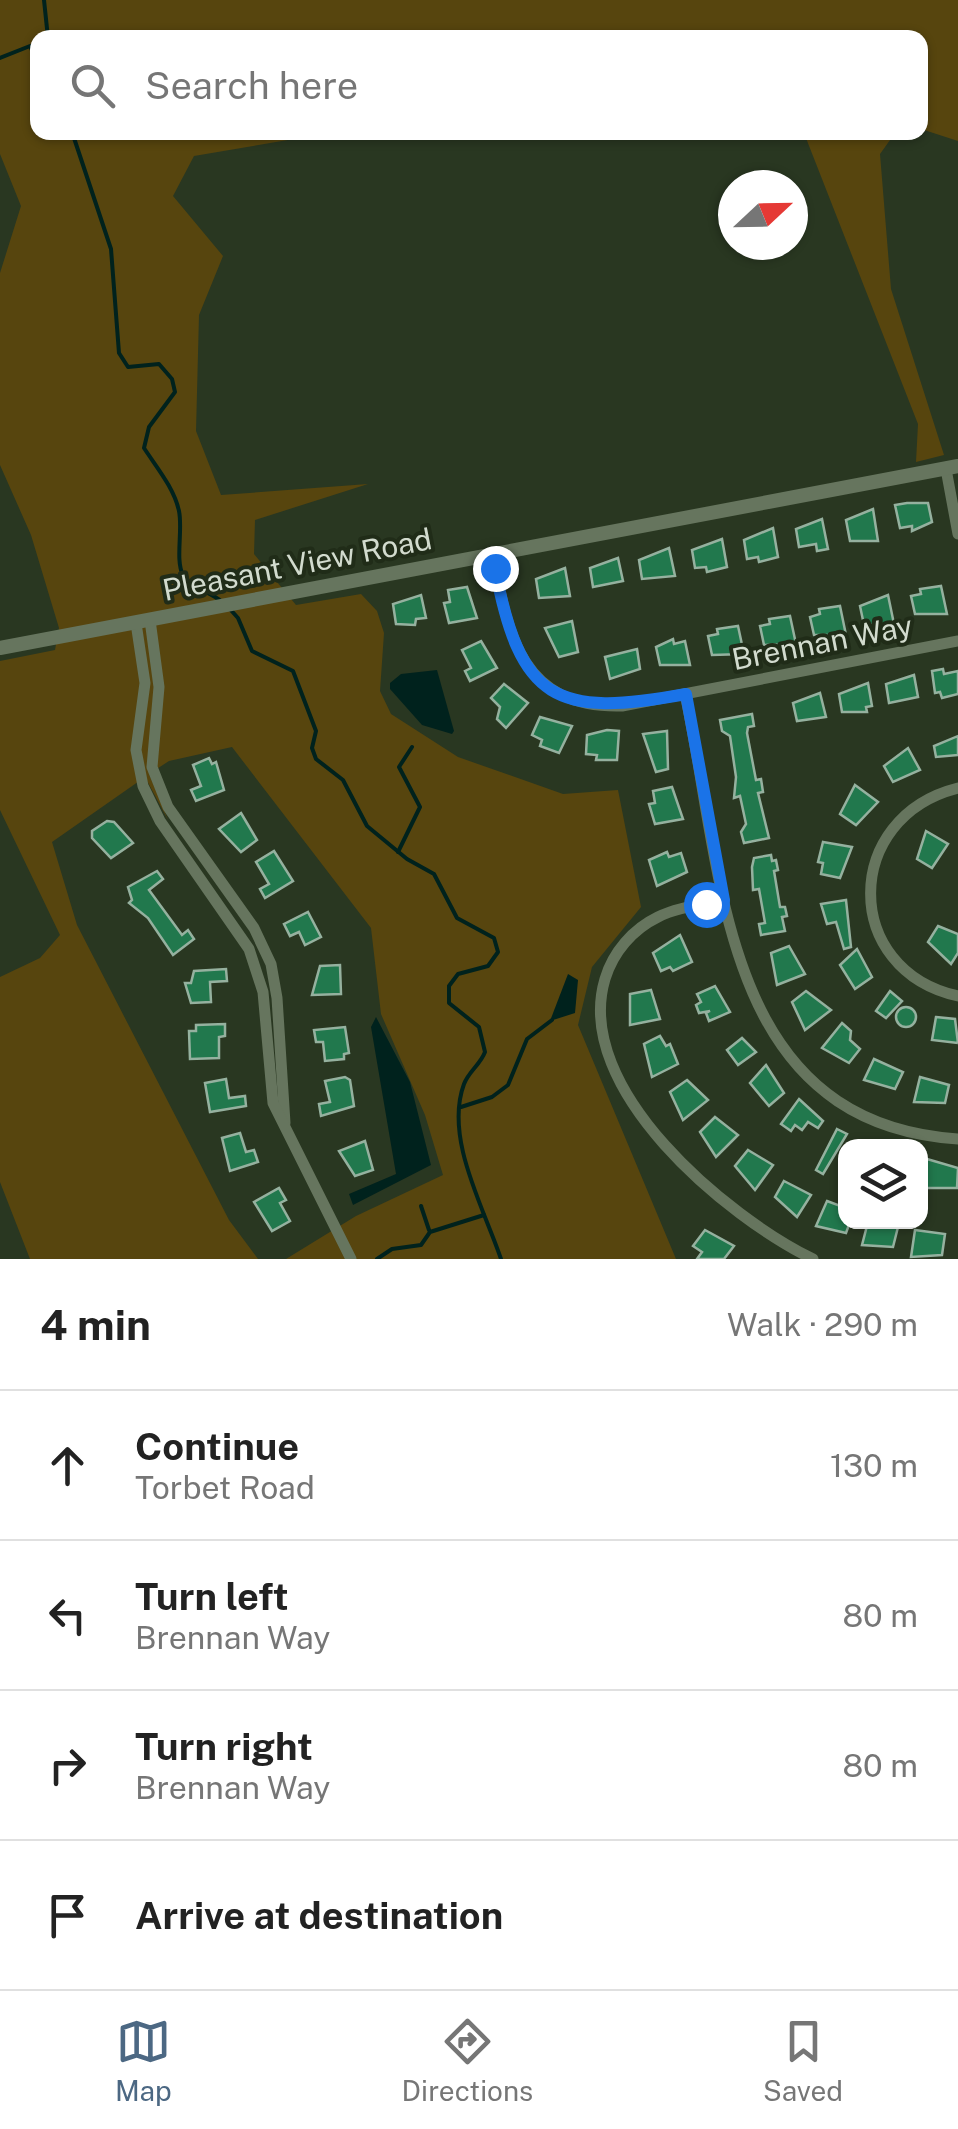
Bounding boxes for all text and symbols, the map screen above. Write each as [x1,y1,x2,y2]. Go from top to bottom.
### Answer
search box [30,30,928,140]
icon: search [65,58,120,113]
text: Search here [145,63,358,108]
north arrow [718,170,808,260]
street label: Pleasant View Road [159,520,435,608]
route end [473,546,519,592]
street label: Brennan Way [729,607,915,677]
route start [684,882,730,928]
map controls [838,1139,928,1229]
button: layers [838,1139,928,1229]
text: 4 min [40,1300,151,1349]
text: Walk · 290 m [727,1306,918,1343]
text: Continue [135,1424,299,1469]
icon: ahead [40,1438,95,1493]
text: 130 m [830,1447,918,1484]
text: Torbet Road [135,1469,315,1506]
text: Turn left [135,1574,289,1619]
icon: left [40,1588,95,1643]
text: 80 m [842,1597,918,1634]
text: Brennan Way [135,1619,330,1656]
text: Turn right [135,1724,313,1769]
icon: right [40,1738,95,1793]
text: 80 m [842,1747,918,1784]
text: Brennan Way [135,1769,330,1806]
icon: arrive [40,1888,95,1943]
text: Arrive at destination [135,1893,503,1938]
tab: Map [115,2014,172,2107]
tab: Directions [402,2014,533,2107]
tab: Saved [763,2014,843,2107]

